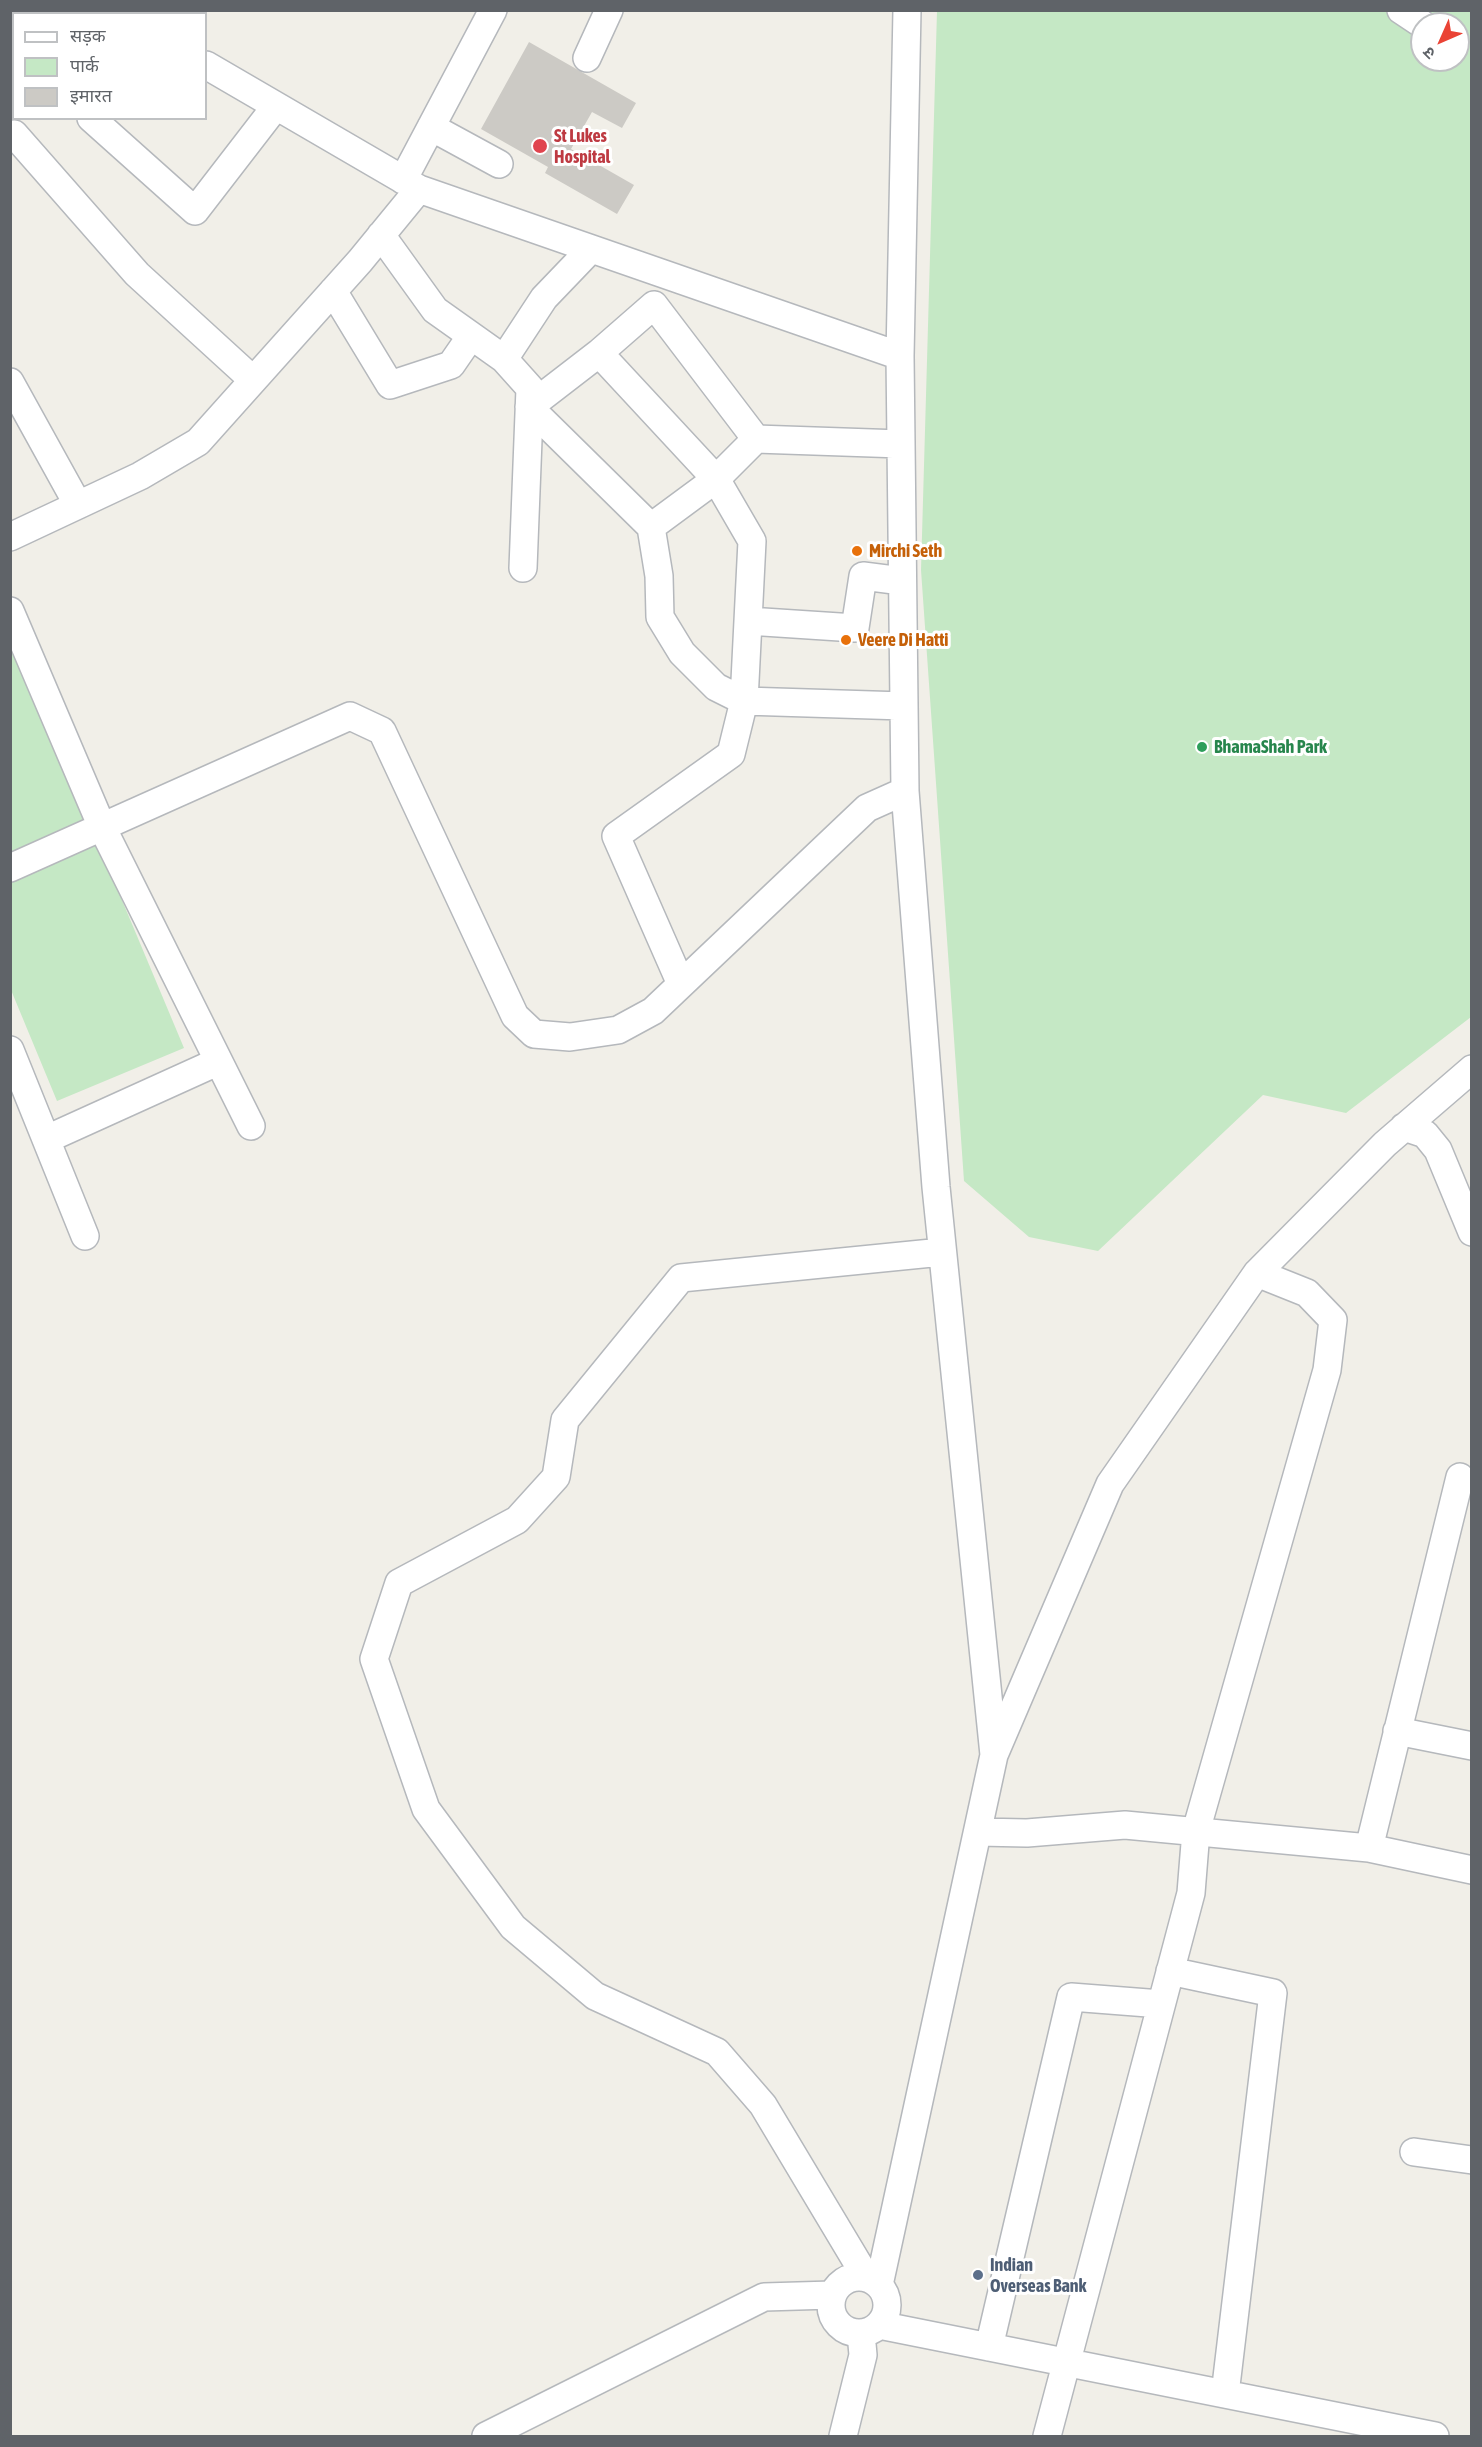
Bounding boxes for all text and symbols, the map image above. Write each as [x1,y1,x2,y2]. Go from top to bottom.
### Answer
legend [12,12,207,120]
north arrow [1410,12,1470,72]
text: सड़क [70,25,106,46]
text: उ [1419,44,1438,63]
text: पार्क [70,55,99,76]
text: इमारत [70,85,112,106]
place label: St Lukes Hospital [554,125,610,168]
marker: St Lukes Hospital [531,137,549,155]
place label: Mirchi Seth [869,540,942,562]
marker: Mirchi Seth [850,544,864,558]
place label: Veere Di Hatti [858,629,949,651]
marker: Veere Di Hatti [839,633,853,647]
place label: BhamaShah Park [1214,736,1327,758]
marker: BhamaShah Park [1195,740,1209,754]
place label: Indian Overseas Bank [990,2254,1086,2296]
marker: Indian Overseas Bank [971,2268,985,2282]

